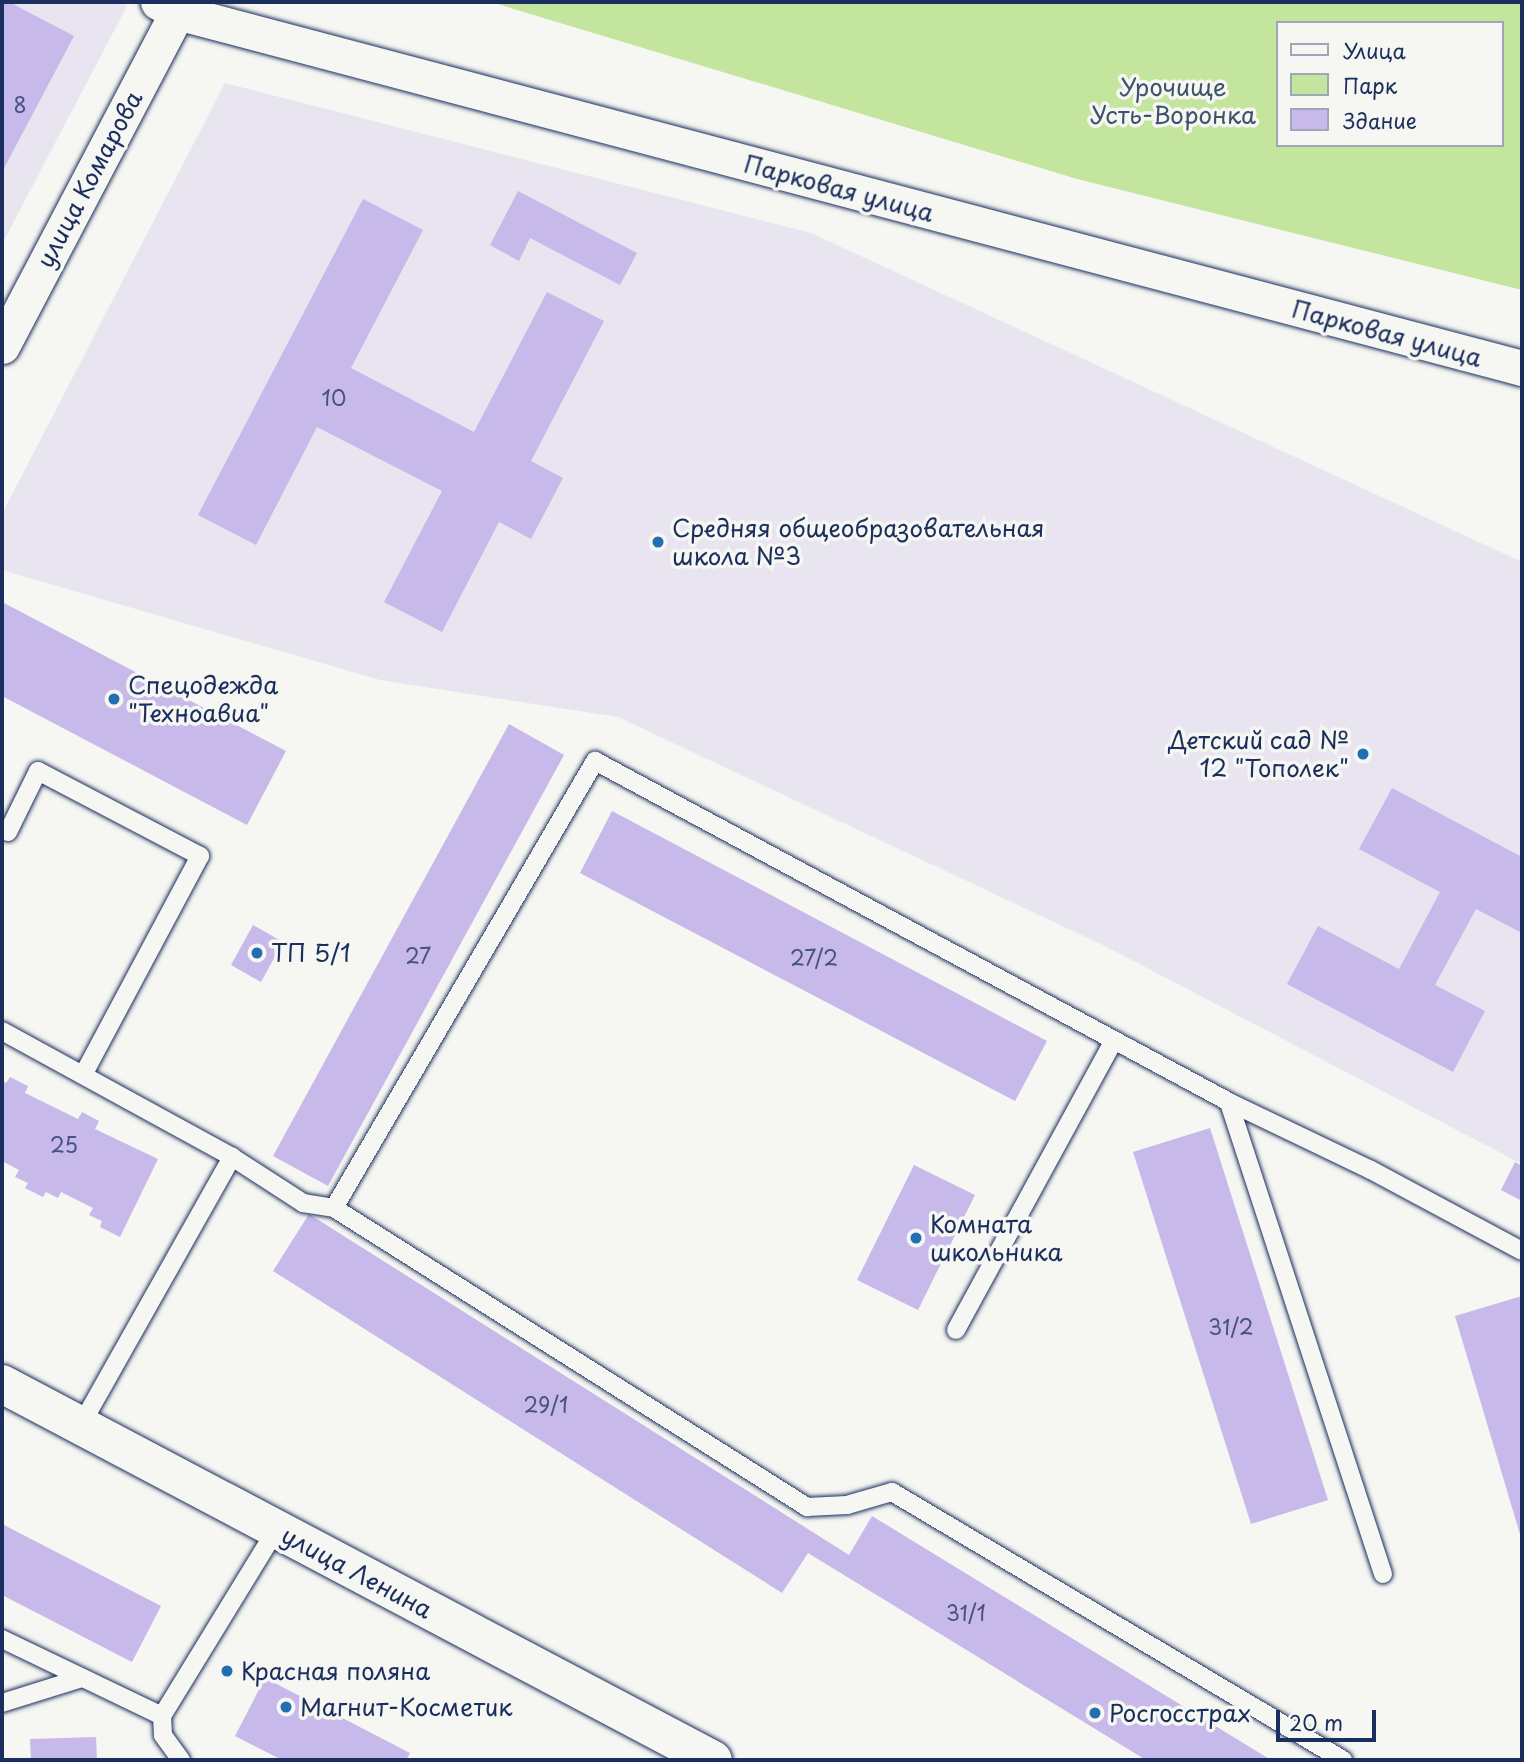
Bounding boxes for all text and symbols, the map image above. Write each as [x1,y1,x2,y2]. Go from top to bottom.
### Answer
legend [1276,21,1503,147]
text: Улица [1343,34,1406,66]
text: Парк [1343,69,1397,101]
park label: Урочище Усть-Воронка [1090,73,1256,129]
street label: улица Комарова [30,85,148,273]
house number: 8 [13,91,27,117]
text: Здание [1343,104,1417,136]
street label: Парковая улица [741,149,937,227]
street label: Парковая улица [1289,294,1485,372]
house number: 10 [322,384,346,410]
place label: Средняя общеобразовательная школа №3 [672,514,1045,570]
marker: Средняя общеобразовательная школа №3 [650,534,666,550]
place label: Спецодежда "Техноавиа" [128,671,278,727]
marker: Спецодежда "Техноавиа" [106,691,122,707]
place label: Детский сад № 12 "Тополек" [1167,726,1349,782]
marker: Детский сад № 12 "Тополек" [1355,746,1371,762]
place label: ТП 5/1 [271,939,350,967]
house number: 27 [405,942,431,968]
house number: 27/2 [790,944,838,970]
marker: ТП 5/1 [249,945,265,961]
house number: 25 [50,1131,78,1157]
place label: Комната школьника [930,1210,1062,1266]
marker: Комната школьника [908,1230,924,1246]
house number: 31/2 [1208,1313,1254,1339]
house number: 29/1 [524,1391,568,1417]
street label: улица Ленина [276,1520,438,1624]
house number: 31/1 [946,1599,986,1625]
place label: Красная поляна [241,1657,431,1685]
marker: Красная поляна [219,1663,235,1679]
place label: Магнит-Косметик [300,1693,513,1721]
scale bar [1279,1696,1379,1740]
marker: Магнит-Косметик [278,1699,294,1715]
place label: Росгосстрах [1109,1699,1251,1727]
marker: Росгосстрах [1087,1705,1103,1721]
text: 20 m [1289,1706,1343,1738]

